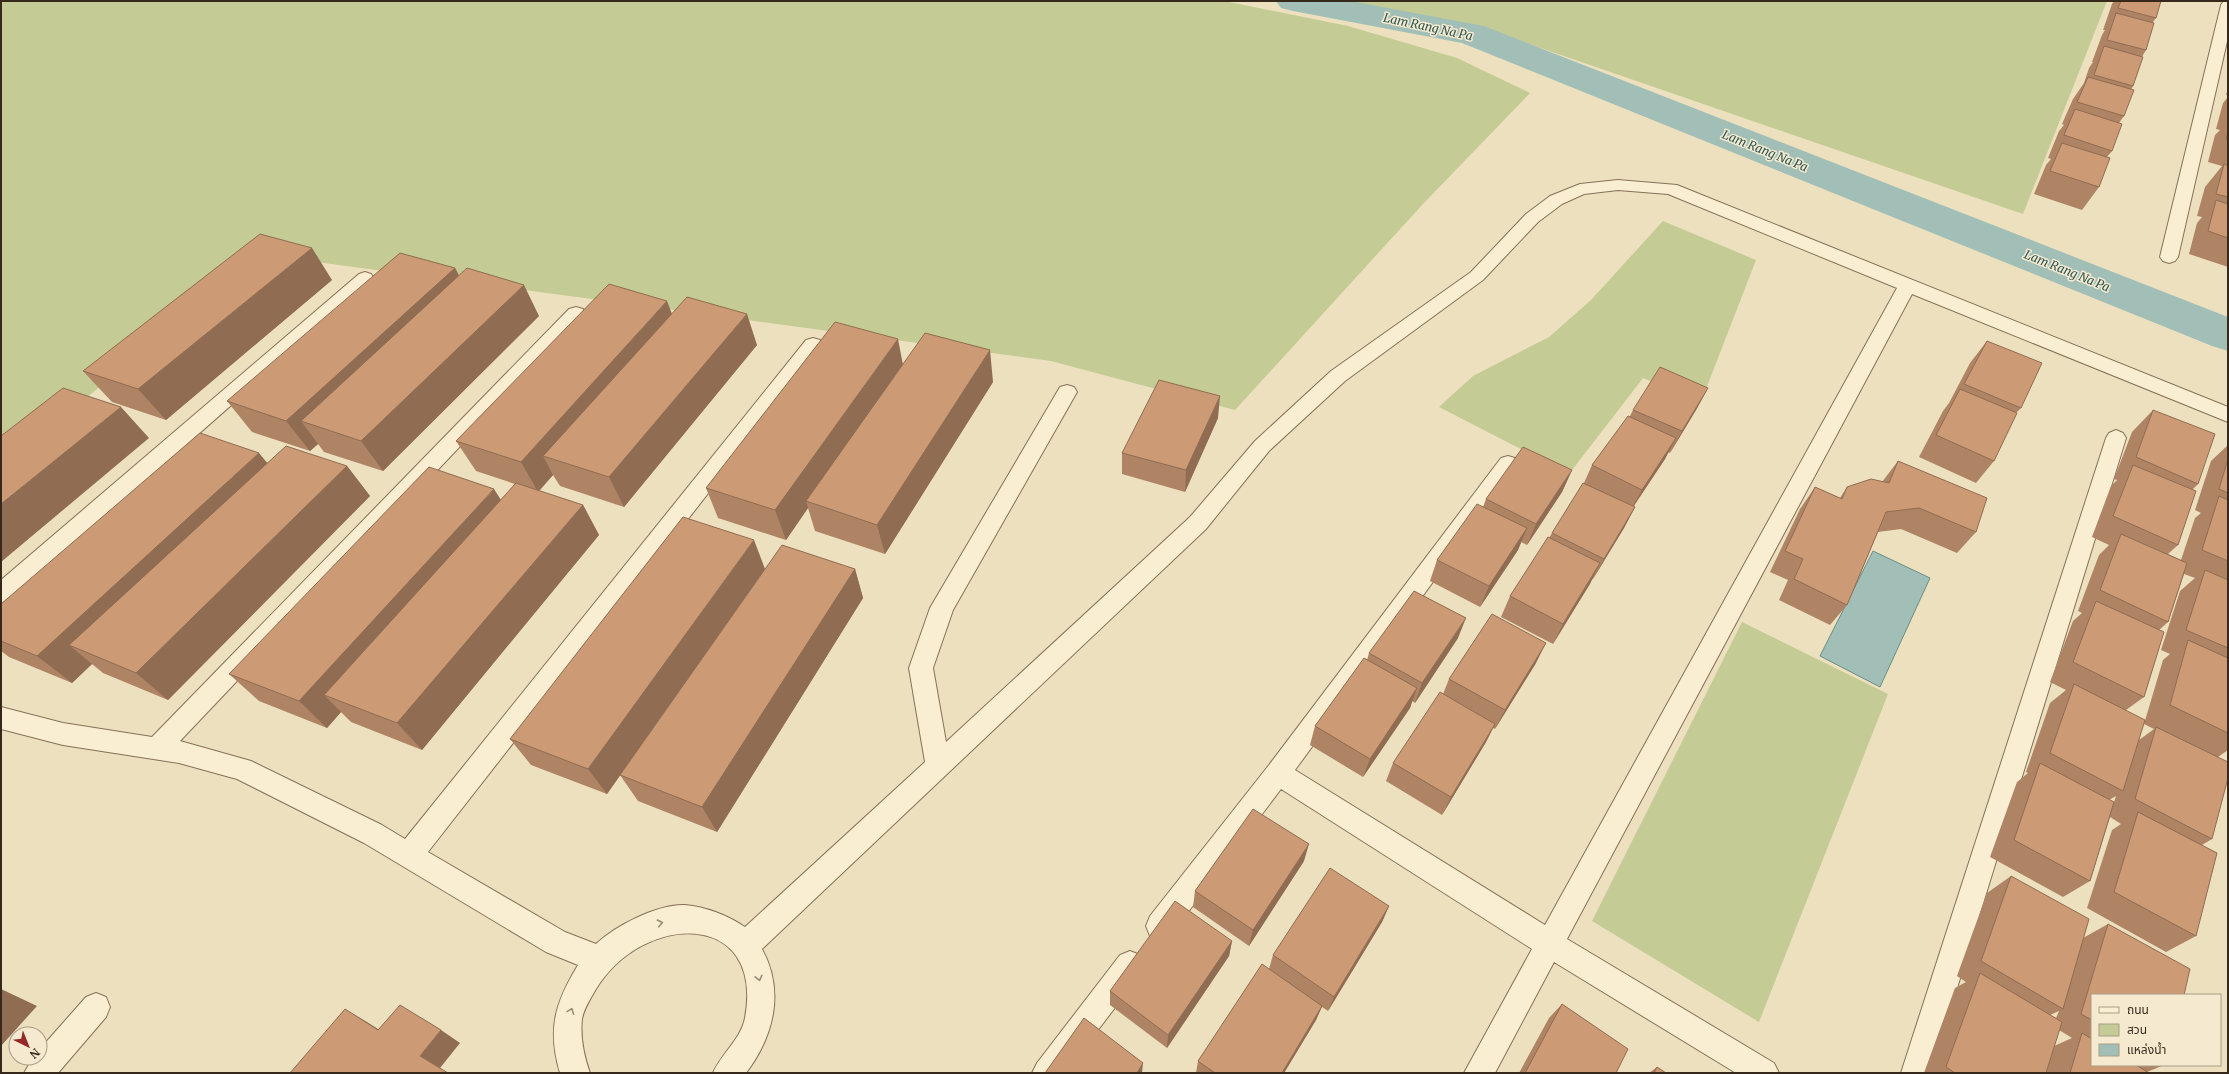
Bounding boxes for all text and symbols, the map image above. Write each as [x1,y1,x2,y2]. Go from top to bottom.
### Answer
water label: Lam Rang Na Pa [1382,10,1474,43]
water label: Lam Rang Na Pa [1720,127,1810,175]
water label: Lam Rang Na Pa [2022,247,2112,295]
one-way arrow [656,920,663,928]
one-way arrow [755,975,763,981]
legend [2091,994,2221,1066]
text: ถนน [2127,1002,2149,1017]
one-way arrow [567,1007,575,1014]
text: สวน [2127,1022,2147,1037]
north arrow [8,1026,48,1066]
text: แหล่งน้ำ [2127,1041,2166,1057]
text: N [27,1045,43,1062]

